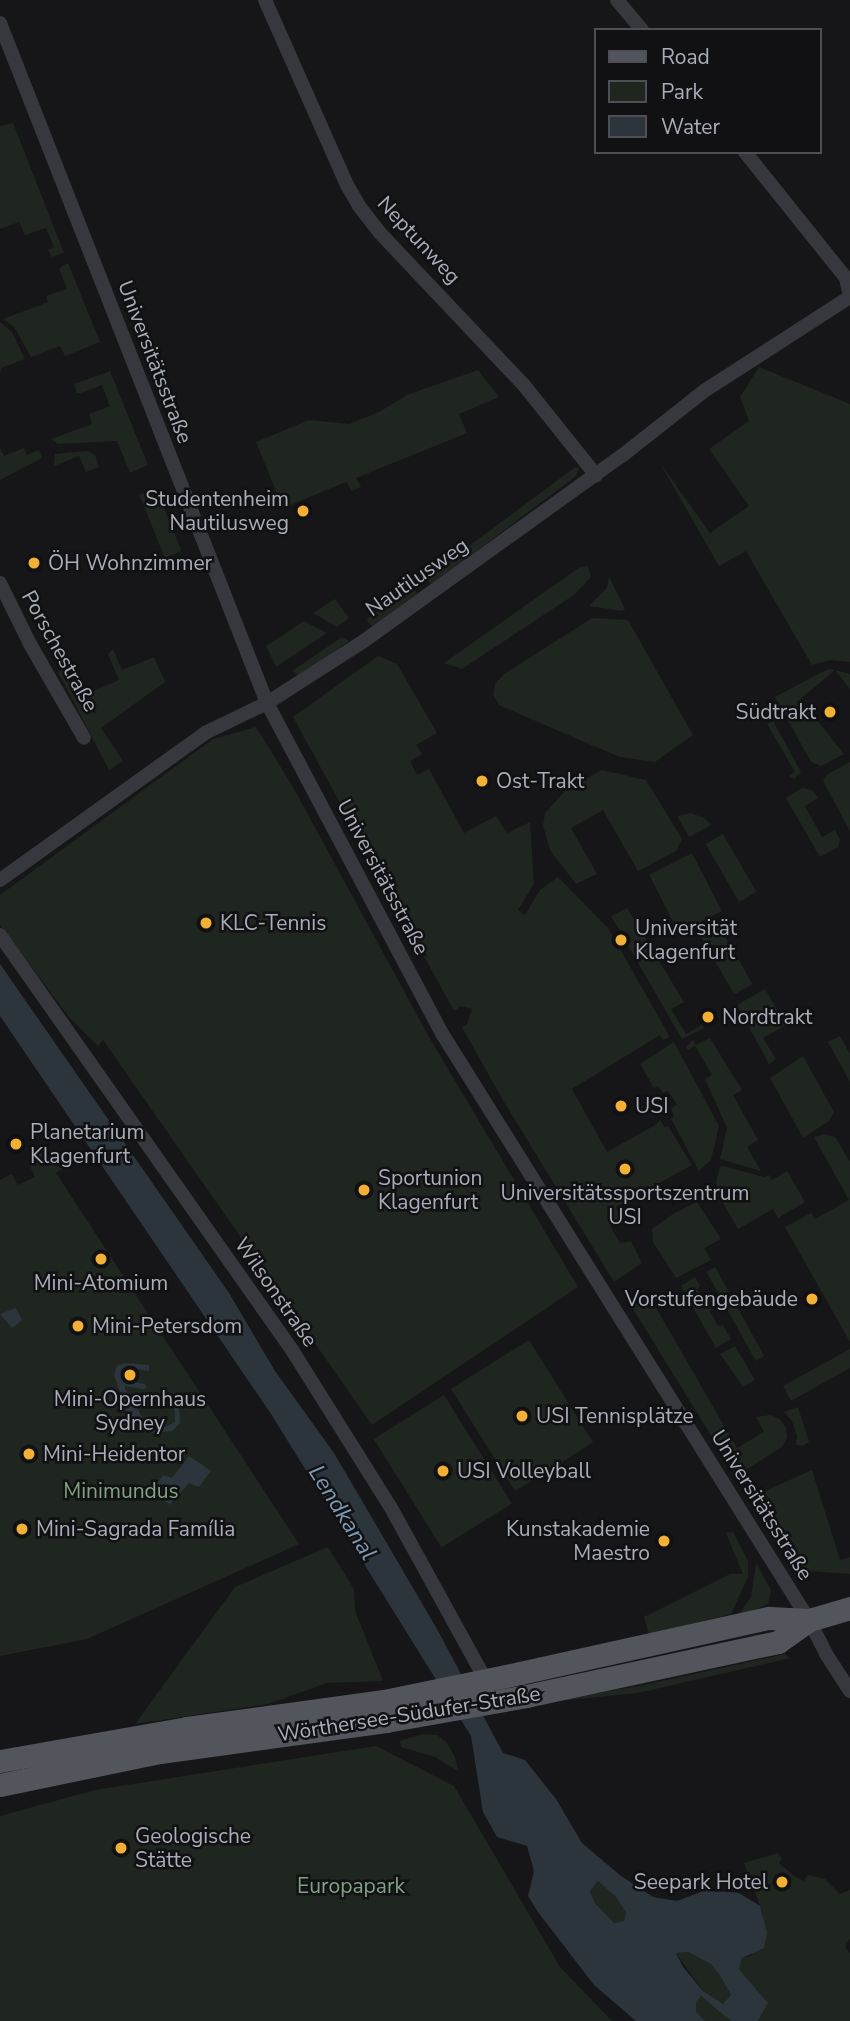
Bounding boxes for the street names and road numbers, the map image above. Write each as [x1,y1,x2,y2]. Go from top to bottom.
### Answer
street label: Neptunweg [372,191,466,289]
street label: Universitätsstraße [112,277,198,447]
street label: Nautilusweg [361,532,473,622]
street label: Porschestraße [16,586,104,716]
street label: Universitätsstraße [331,795,435,959]
street label: Wilsonstraße [229,1232,323,1352]
street label: Universitätsstraße [706,1425,818,1585]
street label: Wörthersee-Südufer-Straße [276,1681,542,1747]

